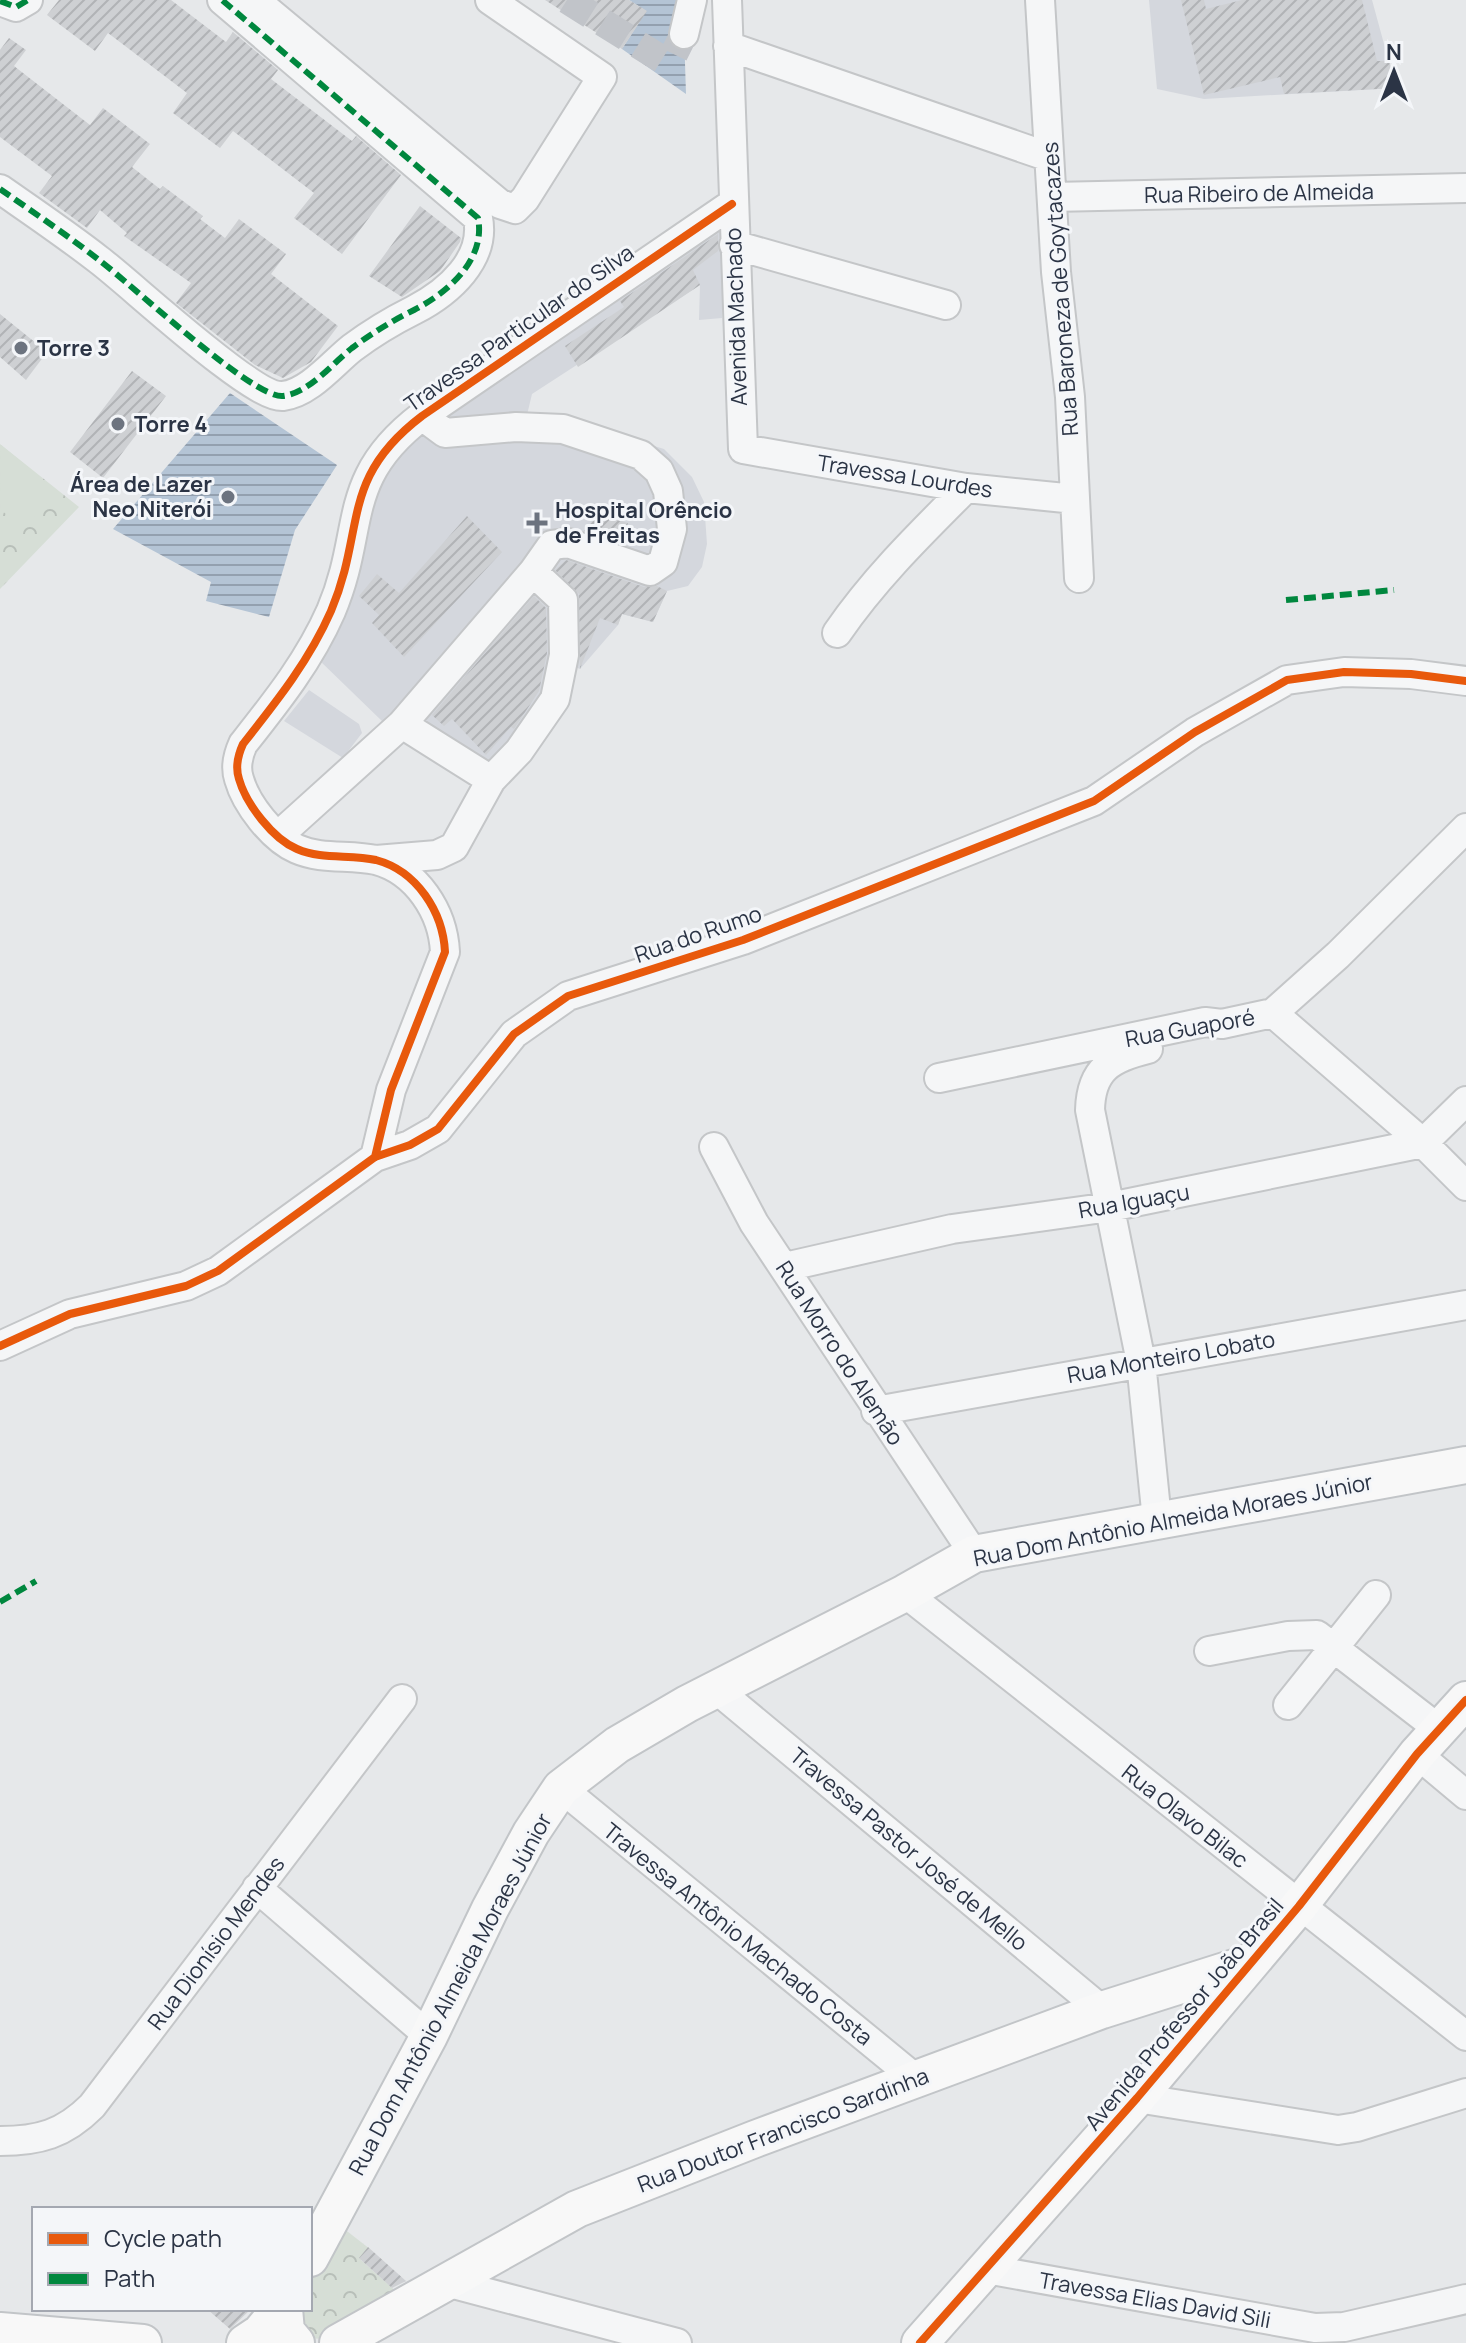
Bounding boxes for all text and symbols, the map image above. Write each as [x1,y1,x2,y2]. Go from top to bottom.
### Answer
north arrow [1354,32,1434,112]
text: N [1386,37,1402,67]
street label: Rua Baroneza de Goytacazes [1035,141,1085,437]
street label: Rua Ribeiro de Almeida [1144,176,1374,210]
street label: Avenida Machado [718,227,754,407]
street label: Travessa Particular do Silva [398,237,640,419]
place label: Torre 3 [37,333,110,363]
marker: Torre 3 [12,339,30,357]
place label: Torre 4 [134,409,208,439]
marker: Torre 4 [109,415,127,433]
street label: Travessa Lourdes [815,447,995,505]
place label: Área de Lazer Neo Niterói [70,469,212,524]
marker: Área de Lazer Neo Niterói [219,488,237,506]
place label: Hospital Orêncio de Freitas [555,495,732,550]
marker: Hospital Orêncio de Freitas [526,512,548,534]
street label: Rua do Rumo [630,898,766,970]
street label: Rua Guaporé [1123,1002,1257,1054]
street label: Rua Iguaçu [1076,1176,1192,1226]
street label: Rua Morro do Alemão [769,1255,911,1451]
street label: Rua Monteiro Lobato [1065,1324,1277,1390]
street label: Rua Dom Antônio Almeida Moraes Júnior [971,1467,1375,1573]
street label: Travessa Pastor José de Mello [784,1741,1034,1957]
street label: Rua Olavo Bilac [1116,1757,1254,1875]
street label: Rua Dom Antônio Almeida Moraes Júnior [341,1808,559,2180]
street label: Travessa Antônio Machado Costa [597,1816,879,2052]
street label: Rua Dionísio Mendes [141,1850,291,2036]
street label: Avenida Professor João Brasil [1078,1891,1290,2137]
street label: Rua Doutor Francisco Sardinha [633,2060,933,2200]
legend [32,2207,312,2311]
text: Cycle path [104,2221,222,2254]
text: Path [104,2261,155,2294]
street label: Travessa Elias David Sili [1037,2265,1273,2335]

